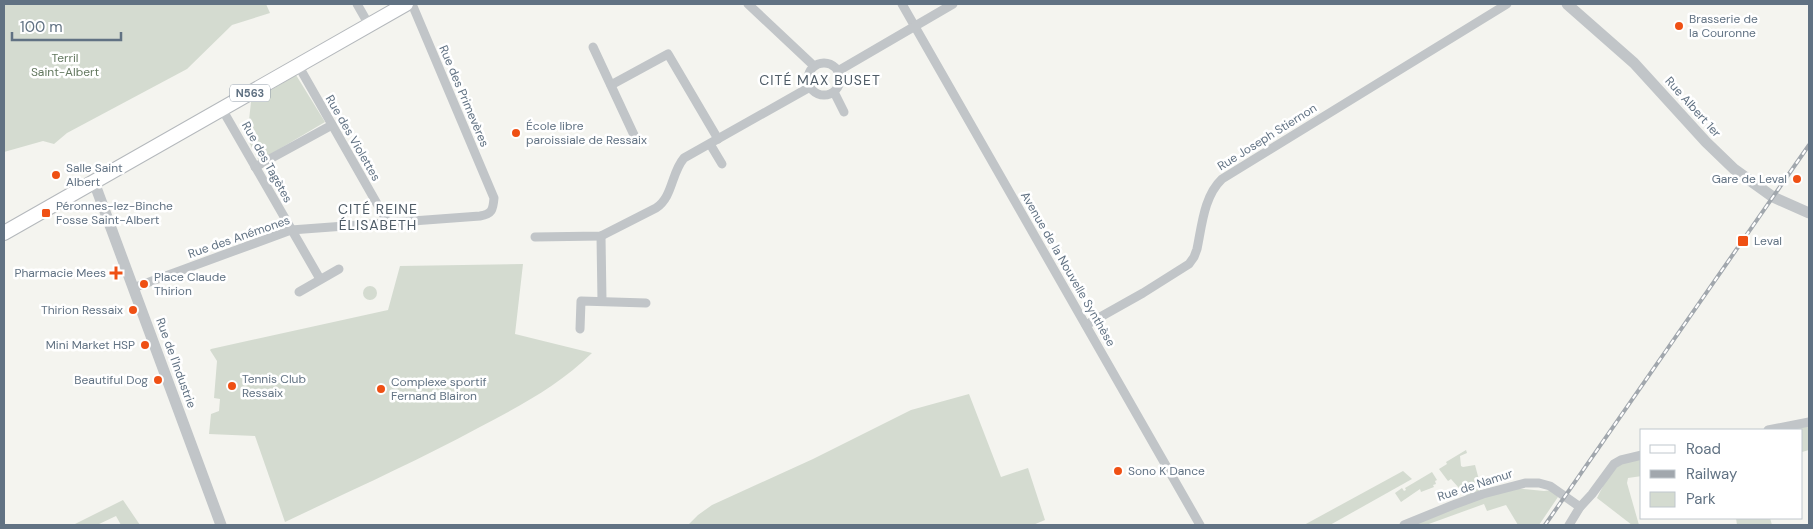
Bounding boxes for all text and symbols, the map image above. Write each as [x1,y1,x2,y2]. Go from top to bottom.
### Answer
scale bar [12,10,121,42]
place label: Brasserie de la Couronne [1689,11,1758,41]
text: 100 m [20,17,63,37]
marker: Brasserie de la Couronne [1673,20,1685,32]
street label: Rue des Primevères [435,43,493,149]
park label: Terril Saint-Albert [31,50,99,80]
district label: CITÉ MAX BUSET [759,71,881,89]
street label: Rue Albert 1er [1662,73,1725,141]
road number: N563 [230,85,270,102]
street label: Rue des Violettes [322,92,384,184]
street label: Rue Joseph Stiernon [1214,100,1320,174]
place label: École libre paroissiale de Ressaix [526,118,647,148]
street label: Rue des Tagètes [238,119,296,205]
marker: École libre paroissiale de Ressaix [510,127,522,139]
place label: Salle Saint Albert [66,160,123,190]
marker: Salle Saint Albert [50,169,62,181]
place label: Gare de Leval [1712,171,1787,187]
marker: Gare de Leval [1791,173,1803,185]
street label: Avenue de la Nouvelle Synthèse [1017,189,1119,349]
place label: Péronnes-lez-Binche Fosse Saint-Albert [56,198,173,228]
district label: CITÉ REINE ÉLISABETH [338,200,418,234]
marker: Péronnes-lez-Binche Fosse Saint-Albert [40,207,52,219]
street label: Rue des Anémones [186,212,292,262]
place label: Leval [1754,233,1782,249]
marker: Leval [1736,234,1750,248]
place label: Pharmacie Mees [14,265,106,281]
marker: Pharmacie Mees [110,267,122,279]
place label: Place Claude Thirion [154,269,226,299]
marker: Place Claude Thirion [138,278,150,290]
place label: Thirion Ressaix [41,302,123,318]
marker: Thirion Ressaix [127,304,139,316]
street label: Rue de l'Industrie [152,316,200,410]
place label: Mini Market HSP [46,337,135,353]
marker: Mini Market HSP [139,339,151,351]
place label: Tennis Club Ressaix [242,371,306,401]
place label: Beautiful Dog [74,372,148,388]
marker: Beautiful Dog [152,374,164,386]
place label: Complexe sportif Fernand Blairon [391,374,487,404]
marker: Tennis Club Ressaix [226,380,238,392]
marker: Complexe sportif Fernand Blairon [375,383,387,395]
legend [1640,429,1803,519]
text: Road [1686,439,1721,459]
place label: Sono K Dance [1128,463,1205,479]
text: Railway [1686,464,1738,484]
marker: Sono K Dance [1112,465,1124,477]
street label: Rue de Namur [1435,465,1515,505]
text: Park [1686,489,1716,509]

